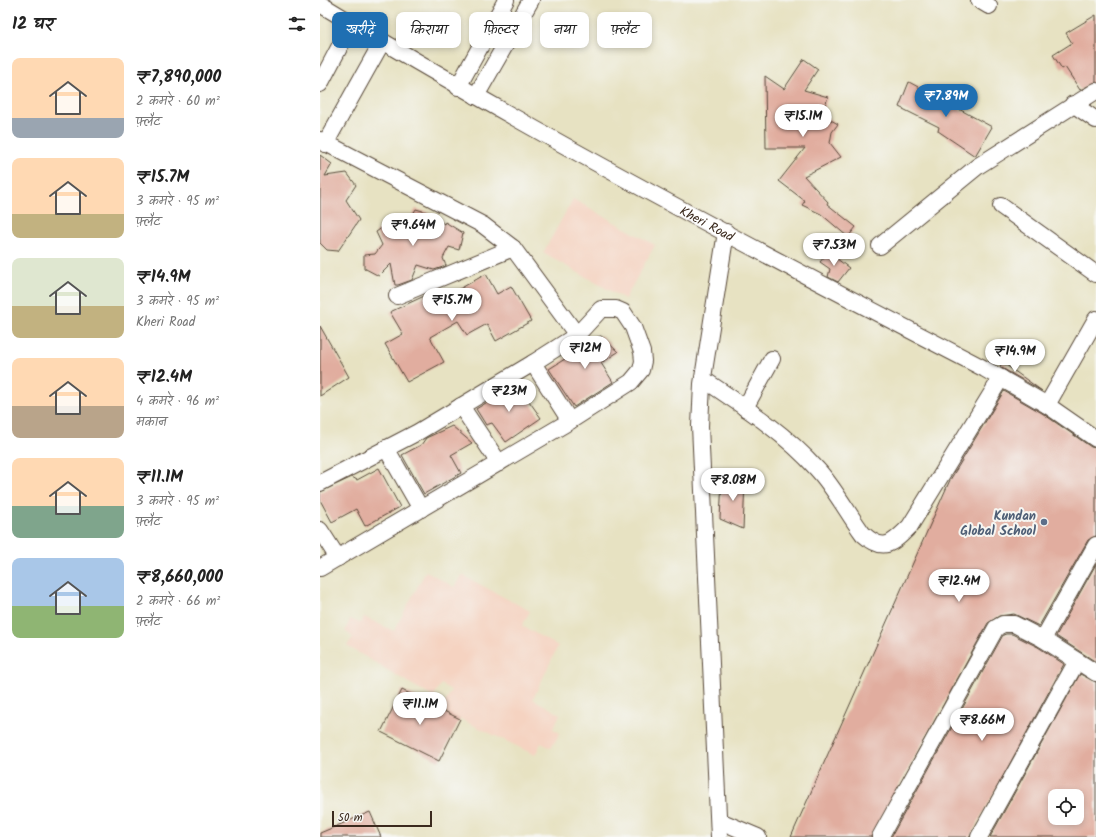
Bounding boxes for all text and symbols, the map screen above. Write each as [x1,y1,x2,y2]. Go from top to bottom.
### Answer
text: 12 घर [12,11,53,38]
chip: खरीदें [332,12,388,48]
chip: किराया [396,12,461,48]
chip: फ़िल्टर [469,12,532,48]
chip: नया [540,12,589,48]
chip: फ़्लैट [597,12,652,48]
icon: filters [286,13,308,35]
text: ₹7,890,000 [136,64,221,91]
icon: home [44,74,92,122]
pin: ₹7.89M [913,84,979,118]
text: ₹7.89M [924,86,968,107]
text: 2 कमरे · 60 m² [136,91,220,112]
pin: ₹15.1M [770,104,836,138]
text: ₹15.1M [784,106,822,127]
text: फ़्लैट [136,112,161,133]
text: ₹15.7M [136,164,189,191]
icon: home [44,174,92,222]
text: 3 कमरे · 95 m² [136,191,219,212]
street label: Kheri Road [675,201,738,248]
text: फ़्लैट [136,212,161,233]
pin: ₹9.64M [380,213,446,247]
text: ₹9.64M [391,215,435,236]
pin: ₹7.53M [801,233,867,267]
text: ₹7.53M [812,235,856,256]
text: ₹14.9M [136,264,191,291]
icon: home [44,274,92,322]
pin: ₹15.7M [419,288,485,322]
text: ₹15.7M [432,290,472,311]
text: 3 कमरे · 95 m² [136,291,219,312]
text: Kheri Road [136,312,195,333]
pin: ₹12M [561,336,609,370]
text: ₹12M [569,338,601,359]
pin: ₹14.9M [982,339,1048,373]
text: ₹14.9M [994,341,1036,362]
text: ₹12.4M [136,364,192,391]
icon: home [44,374,92,422]
pin: ₹23M [485,379,533,413]
text: ₹23M [491,381,527,402]
text: 4 कमरे · 96 m² [136,391,219,412]
text: मकान [136,412,166,433]
text: ₹11.1M [136,464,183,491]
pin: ₹8.08M [700,468,766,502]
text: ₹8.08M [710,470,756,491]
icon: home [44,474,92,522]
text: 3 कमरे · 95 m² [136,491,219,512]
place label: Kundan Global School [960,506,1037,542]
text: फ़्लैट [136,512,161,533]
marker: Kundan Global School [1039,517,1049,527]
text: ₹8,660,000 [136,564,223,591]
pin: ₹12.4M [926,569,992,603]
text: ₹12.4M [938,571,980,592]
icon: home [44,574,92,622]
text: 2 कमरे · 66 m² [136,591,220,612]
text: फ़्लैट [136,612,161,633]
pin: ₹11.1M [387,692,453,726]
text: ₹11.1M [402,694,438,715]
pin: ₹8.66M [949,708,1015,742]
text: ₹8.66M [959,710,1005,731]
map controls [1048,789,1084,825]
button: locate [1048,789,1084,825]
scale bar [332,809,432,828]
text: 50 m [338,809,363,827]

